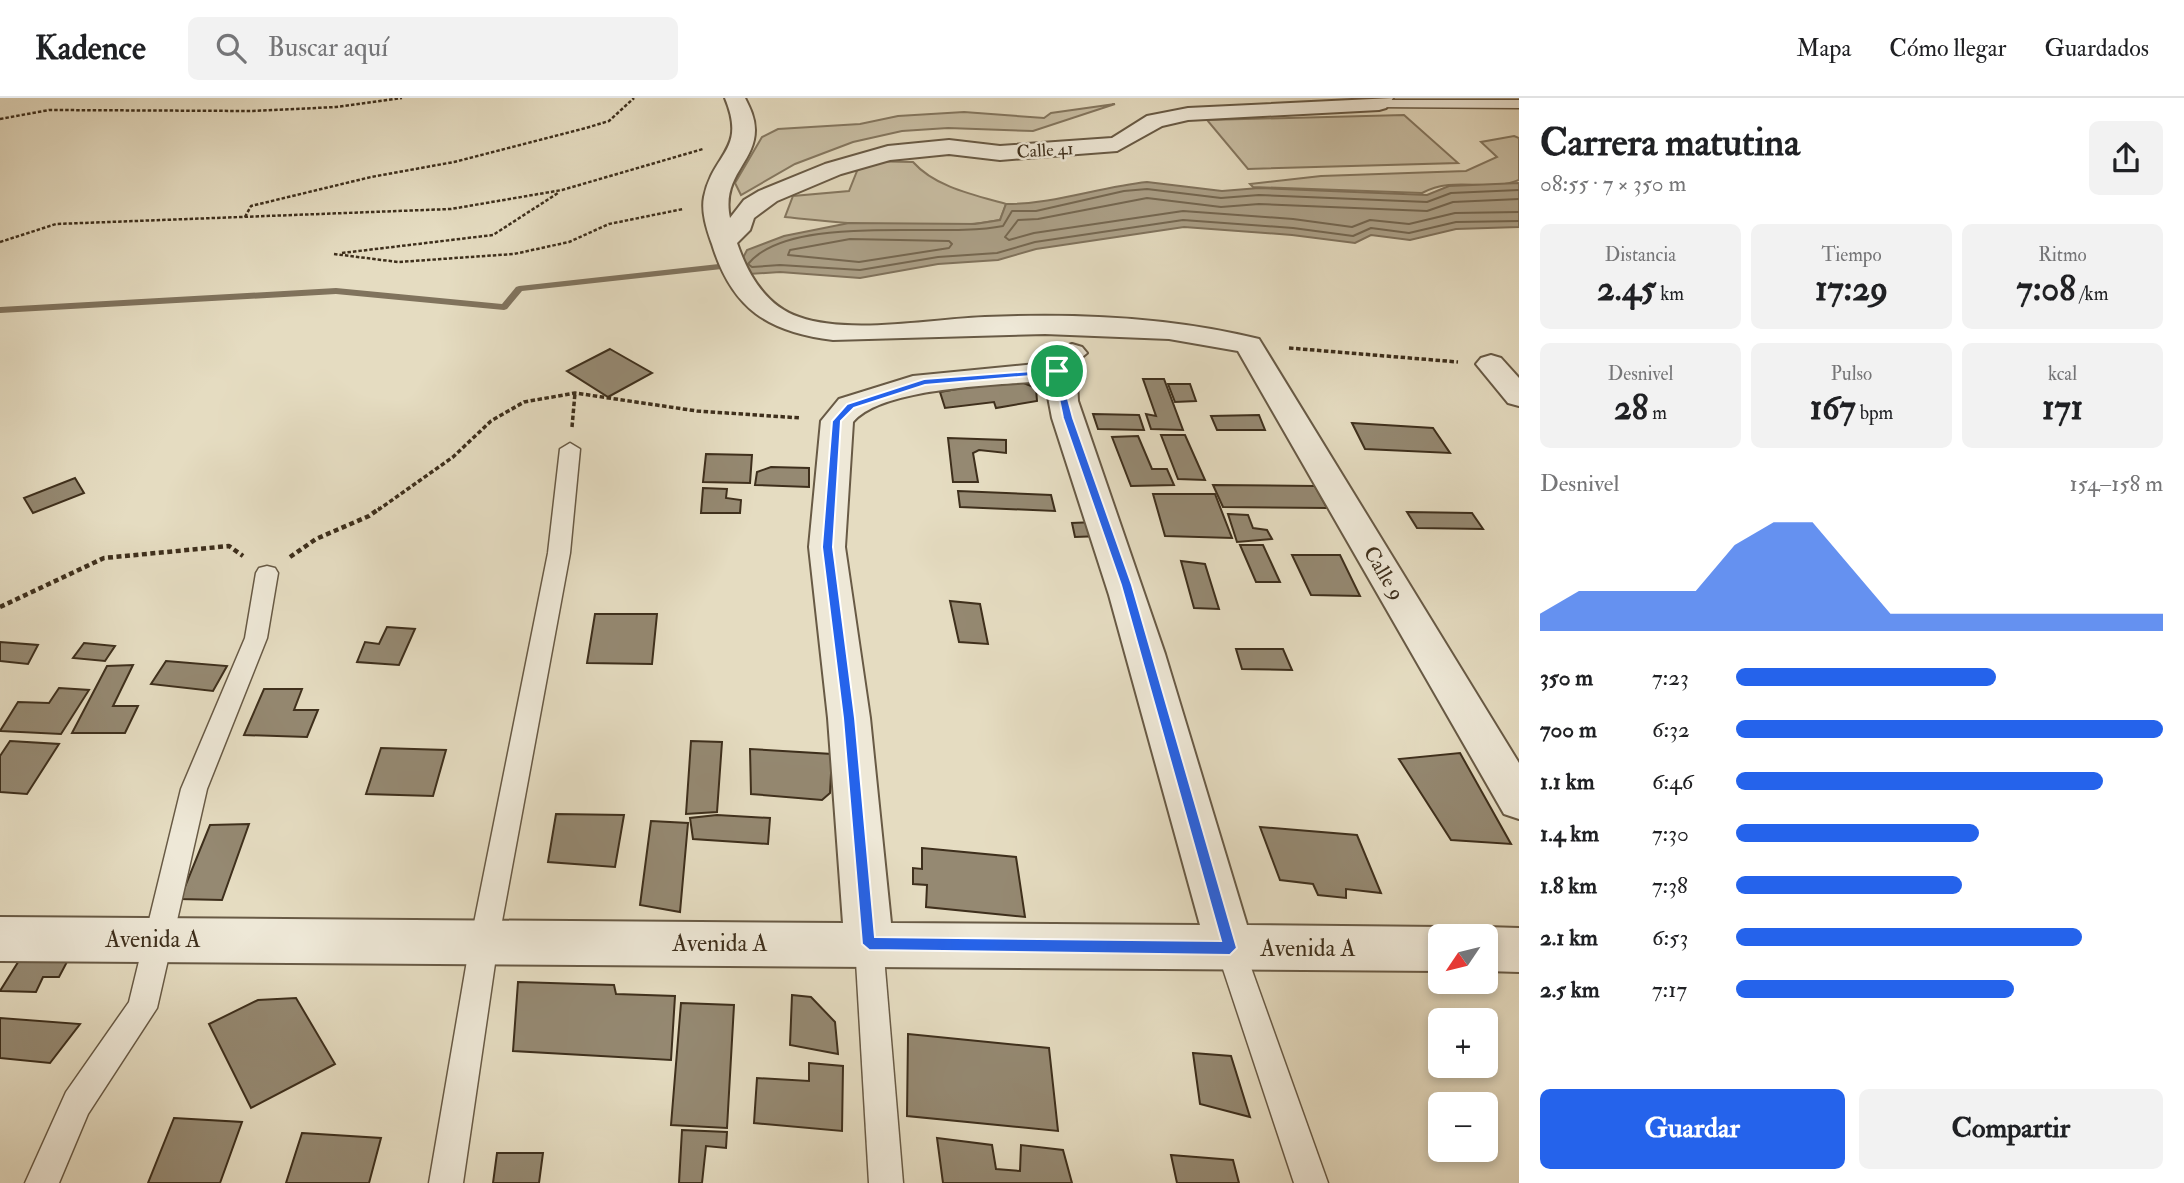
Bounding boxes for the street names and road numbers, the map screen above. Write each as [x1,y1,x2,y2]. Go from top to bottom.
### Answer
street label: Calle 41 [1016,137,1074,164]
street label: Calle 9 [1357,541,1410,605]
street label: Avenida A [104,924,201,955]
street label: Avenida A [671,928,768,959]
street label: Avenida A [1259,933,1356,964]

